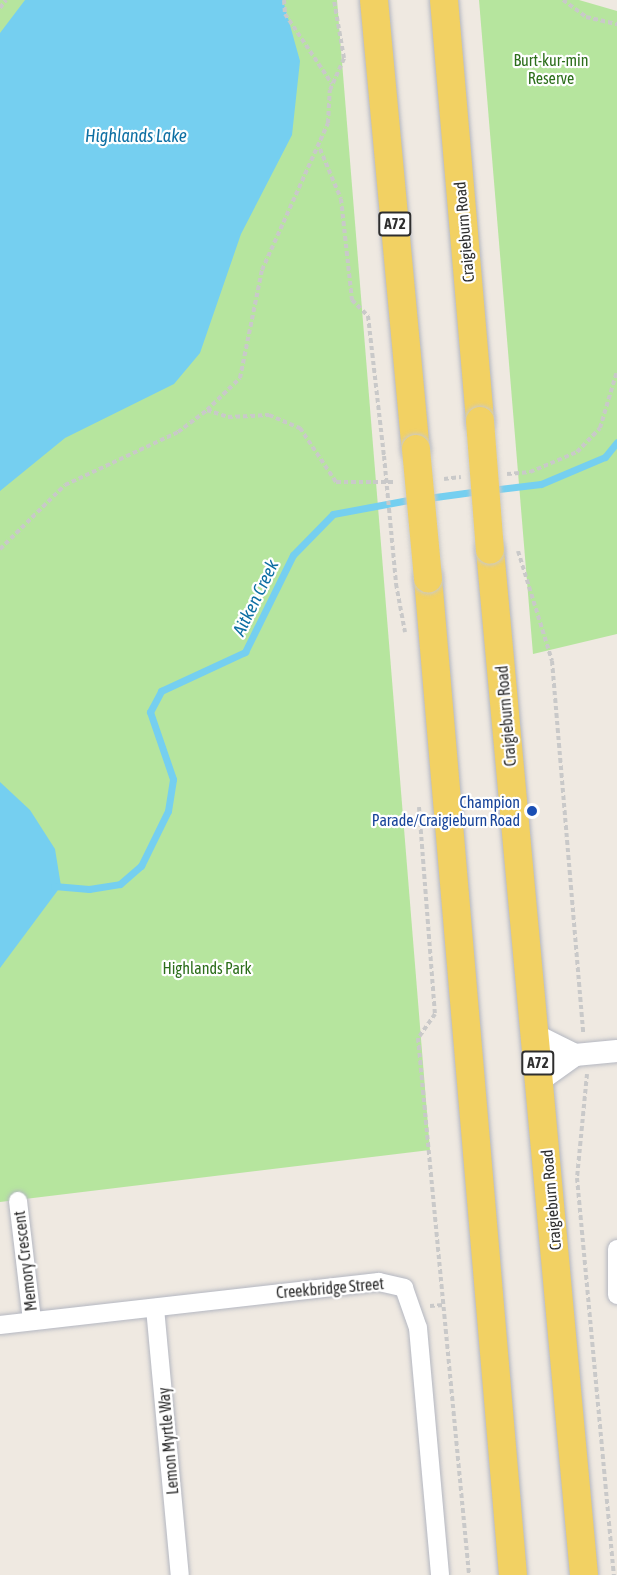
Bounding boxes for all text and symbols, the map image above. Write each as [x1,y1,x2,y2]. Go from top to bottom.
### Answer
park label: Burt-kur-min Reserve [514,50,588,88]
water label: Highlands Lake [85,125,187,147]
street label: Craigieburn Road [450,181,478,283]
road number: A72 [377,212,413,236]
water label: Aitken Creek [228,556,284,640]
street label: Craigieburn Road [492,665,520,767]
place label: Champion Parade/Craigieburn Road [372,792,520,830]
marker: Champion Parade/Craigieburn Road [525,804,539,818]
park label: Highlands Park [162,958,252,978]
road number: A72 [520,1051,556,1075]
street label: Craigieburn Road [537,1149,565,1251]
street label: Memory Crescent [9,1210,41,1312]
street label: Creekbridge Street [275,1274,385,1302]
street label: Lemon Myrtle Way [154,1387,182,1495]

